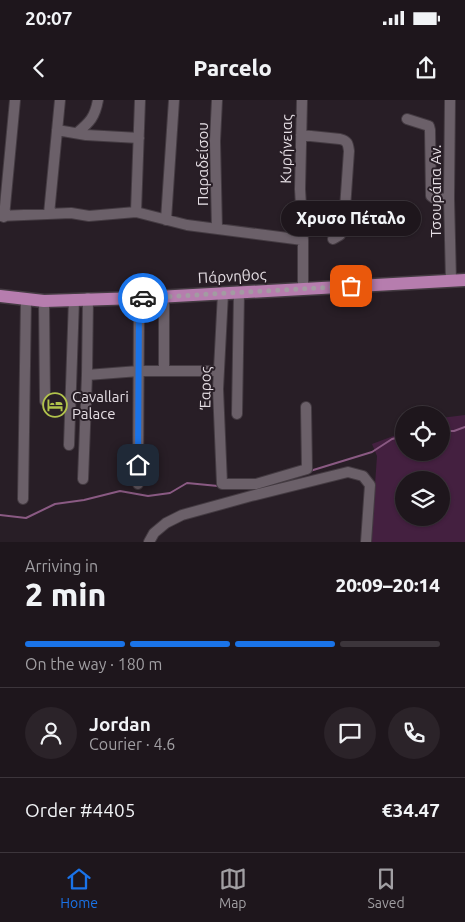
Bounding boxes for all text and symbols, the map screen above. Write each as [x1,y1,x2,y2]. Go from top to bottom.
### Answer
text: 20:07 [25,7,73,29]
icon: back [25,54,53,82]
icon: share [412,54,440,82]
text: Parcelo [193,55,272,80]
street label: Κυρήνειας [277,114,295,184]
street label: Παραδείσου [194,122,211,206]
street label: Τσουράπα Αν. [427,144,444,238]
callout: Χρυσο Πέταλο [281,201,421,236]
text: Χρυσο Πέταλο [296,209,406,227]
pin [330,265,372,307]
street label: Πάρνηθος [197,266,267,286]
icon: bag [337,272,365,300]
courier [118,273,168,323]
icon: car [129,284,157,312]
street label: Έαρος [196,366,214,411]
place label: Cavallari Palace [72,388,129,422]
hotel icon: Cavallari Palace [42,392,68,418]
map controls [395,406,450,526]
button: locate [395,406,450,461]
pin [117,444,159,486]
icon: home [124,451,152,479]
button: layers [395,471,450,526]
text: Arriving in [25,557,98,575]
text: 20:09–20:14 [335,574,440,596]
text: 2 min [25,576,106,612]
text: On the way · 180 m [25,655,162,673]
button: person [25,707,77,759]
button: chat [324,707,376,759]
button: phone [388,707,440,759]
text: Jordan [89,713,151,735]
text: Courier · 4.6 [89,735,175,753]
text: Order #4405 [25,799,135,821]
text: €34.47 [382,799,440,821]
tab: Home [60,865,98,911]
tab: Map [219,865,247,911]
tab: Saved [367,865,405,911]

